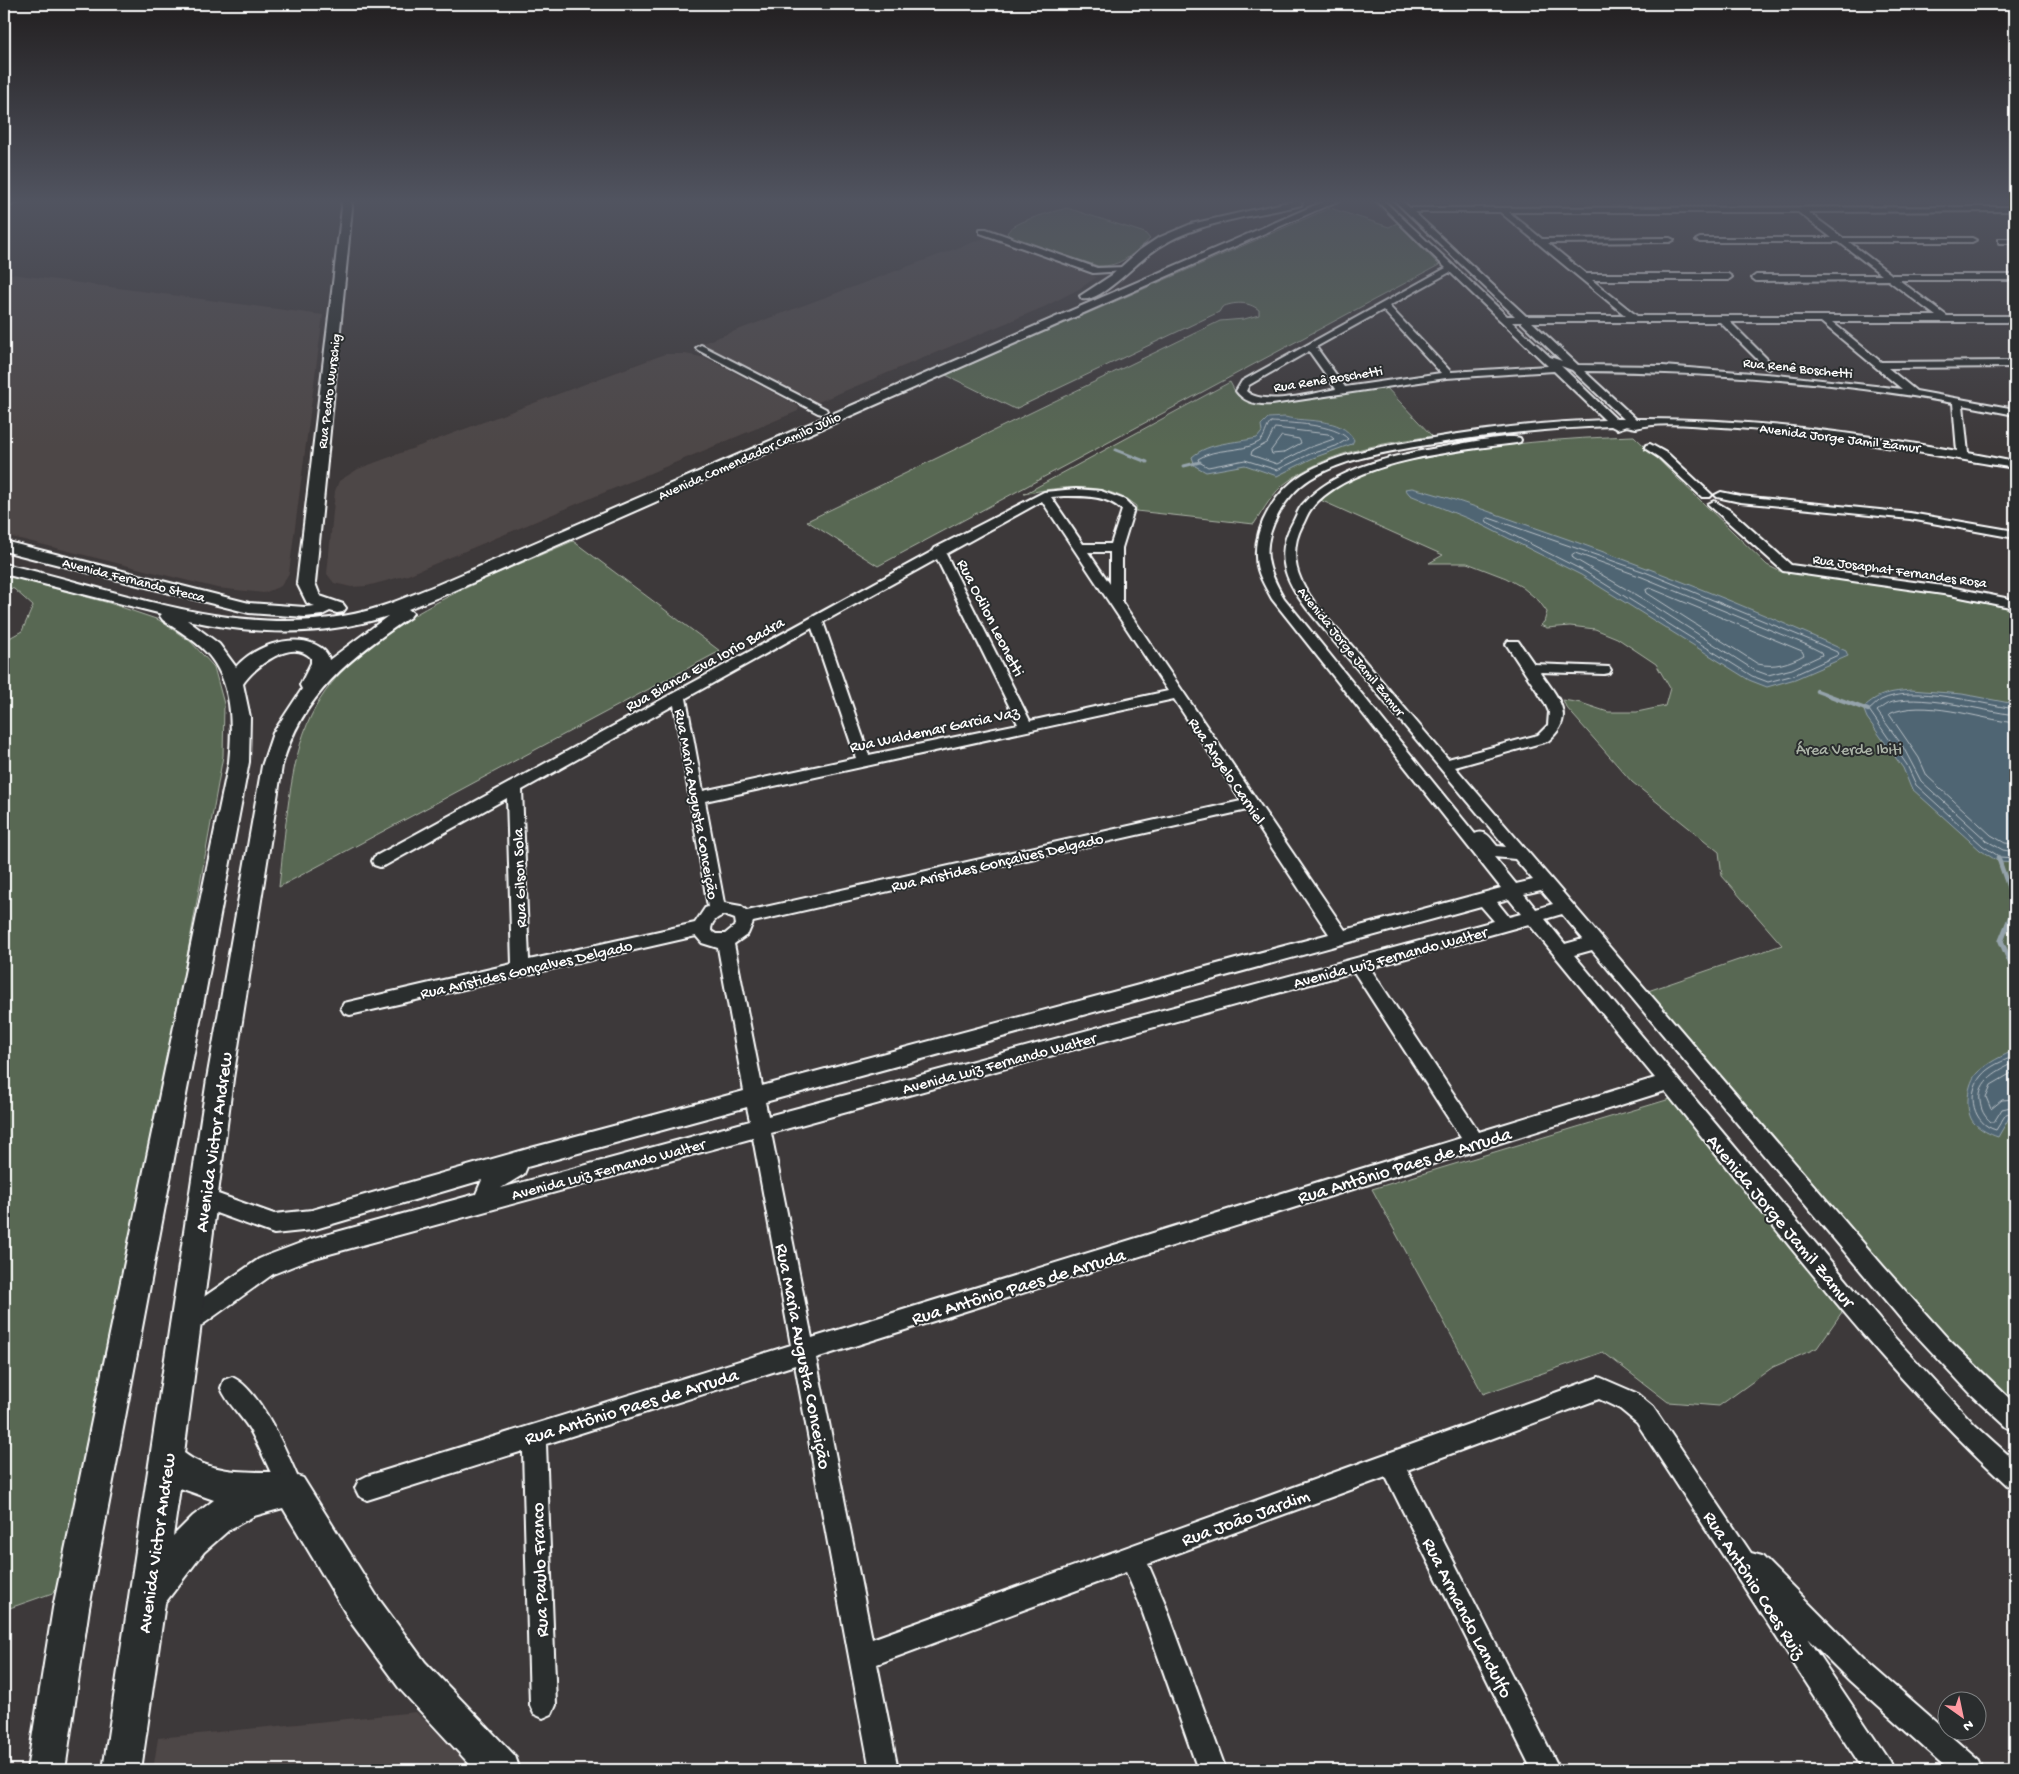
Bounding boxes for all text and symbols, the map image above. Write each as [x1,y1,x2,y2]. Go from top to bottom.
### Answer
street label: Rua Pedro Wurschig [315,333,346,450]
street label: Rua Renê Boschetti [1742,355,1853,384]
street label: Rua Renê Boschetti [1273,363,1384,397]
street label: Avenida Comendador Camilo Júlio [656,409,844,505]
street label: Avenida Jorge Jamil Zamur [1758,421,1922,458]
street label: Rua Josaphat Fernandes Rosa [1811,552,1989,593]
street label: Avenida Fernando Stecca [60,555,208,608]
street label: Rua Odilon Leonetti [951,557,1027,680]
street label: Avenida Jorge Jamil Zamur [1293,584,1408,722]
street label: Rua Bianca Eva Iorio Badra [623,614,789,718]
street label: Rua Waldemar Garcia Vaz [848,704,1022,759]
street label: Rua Maria Augusta Conceição [668,708,721,901]
street label: Rua Ângelo Carniel [1182,714,1269,829]
park label: Área Verde Ibiti [1796,741,1902,761]
street label: Rua Gilson Sola [510,827,533,928]
street label: Rua Aristides Gonçalves Delgado [890,831,1106,898]
street label: Avenida Luiz Fernando Walter [1292,924,1491,994]
street label: Rua Aristides Gonçalves Delgado [419,938,635,1005]
street label: Avenida Luiz Fernando Walter [901,1030,1100,1100]
street label: Avenida Victor Andrew [191,1051,240,1234]
street label: Rua Antônio Paes de Arruda [1295,1123,1516,1211]
street label: Avenida Jorge Jamil Zamur [1700,1131,1860,1315]
street label: Avenida Luiz Fernando Walter [510,1136,709,1206]
street label: Rua Maria Augusta Conceição [768,1242,835,1472]
street label: Rua Antônio Paes de Arruda [909,1244,1130,1332]
street label: Rua Antônio Paes de Arruda [522,1364,743,1452]
street label: Avenida Victor Andrew [134,1452,183,1635]
street label: Rua João Jardim [1179,1485,1314,1553]
street label: Rua Paulo Franco [528,1502,555,1638]
street label: Rua Antônio Coes Ruiz [1697,1507,1810,1665]
street label: Rua Armando Landulfo [1415,1535,1516,1703]
north arrow [1936,1692,1986,1742]
text: N [1959,1715,1976,1734]

